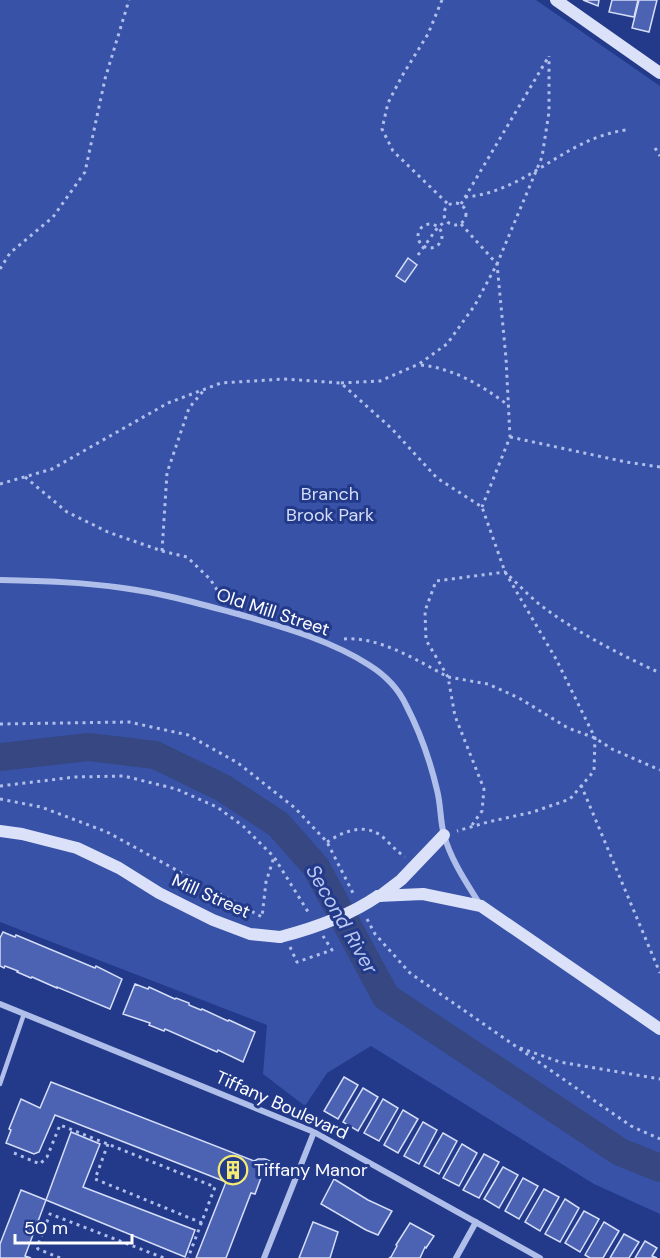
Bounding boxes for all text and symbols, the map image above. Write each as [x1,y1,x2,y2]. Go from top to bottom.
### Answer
park label: Branch Brook Park [286,482,374,527]
street label: Old Mill Street [214,582,332,642]
water label: Second River [300,860,384,979]
street label: Mill Street [168,868,254,924]
street label: Tiffany Boulevard [212,1065,352,1145]
building icon: Tiffany Manor [217,1154,249,1186]
place label: Tiffany Manor [254,1158,368,1182]
scale bar [15,1207,132,1245]
text: 50 m [24,1216,68,1240]

